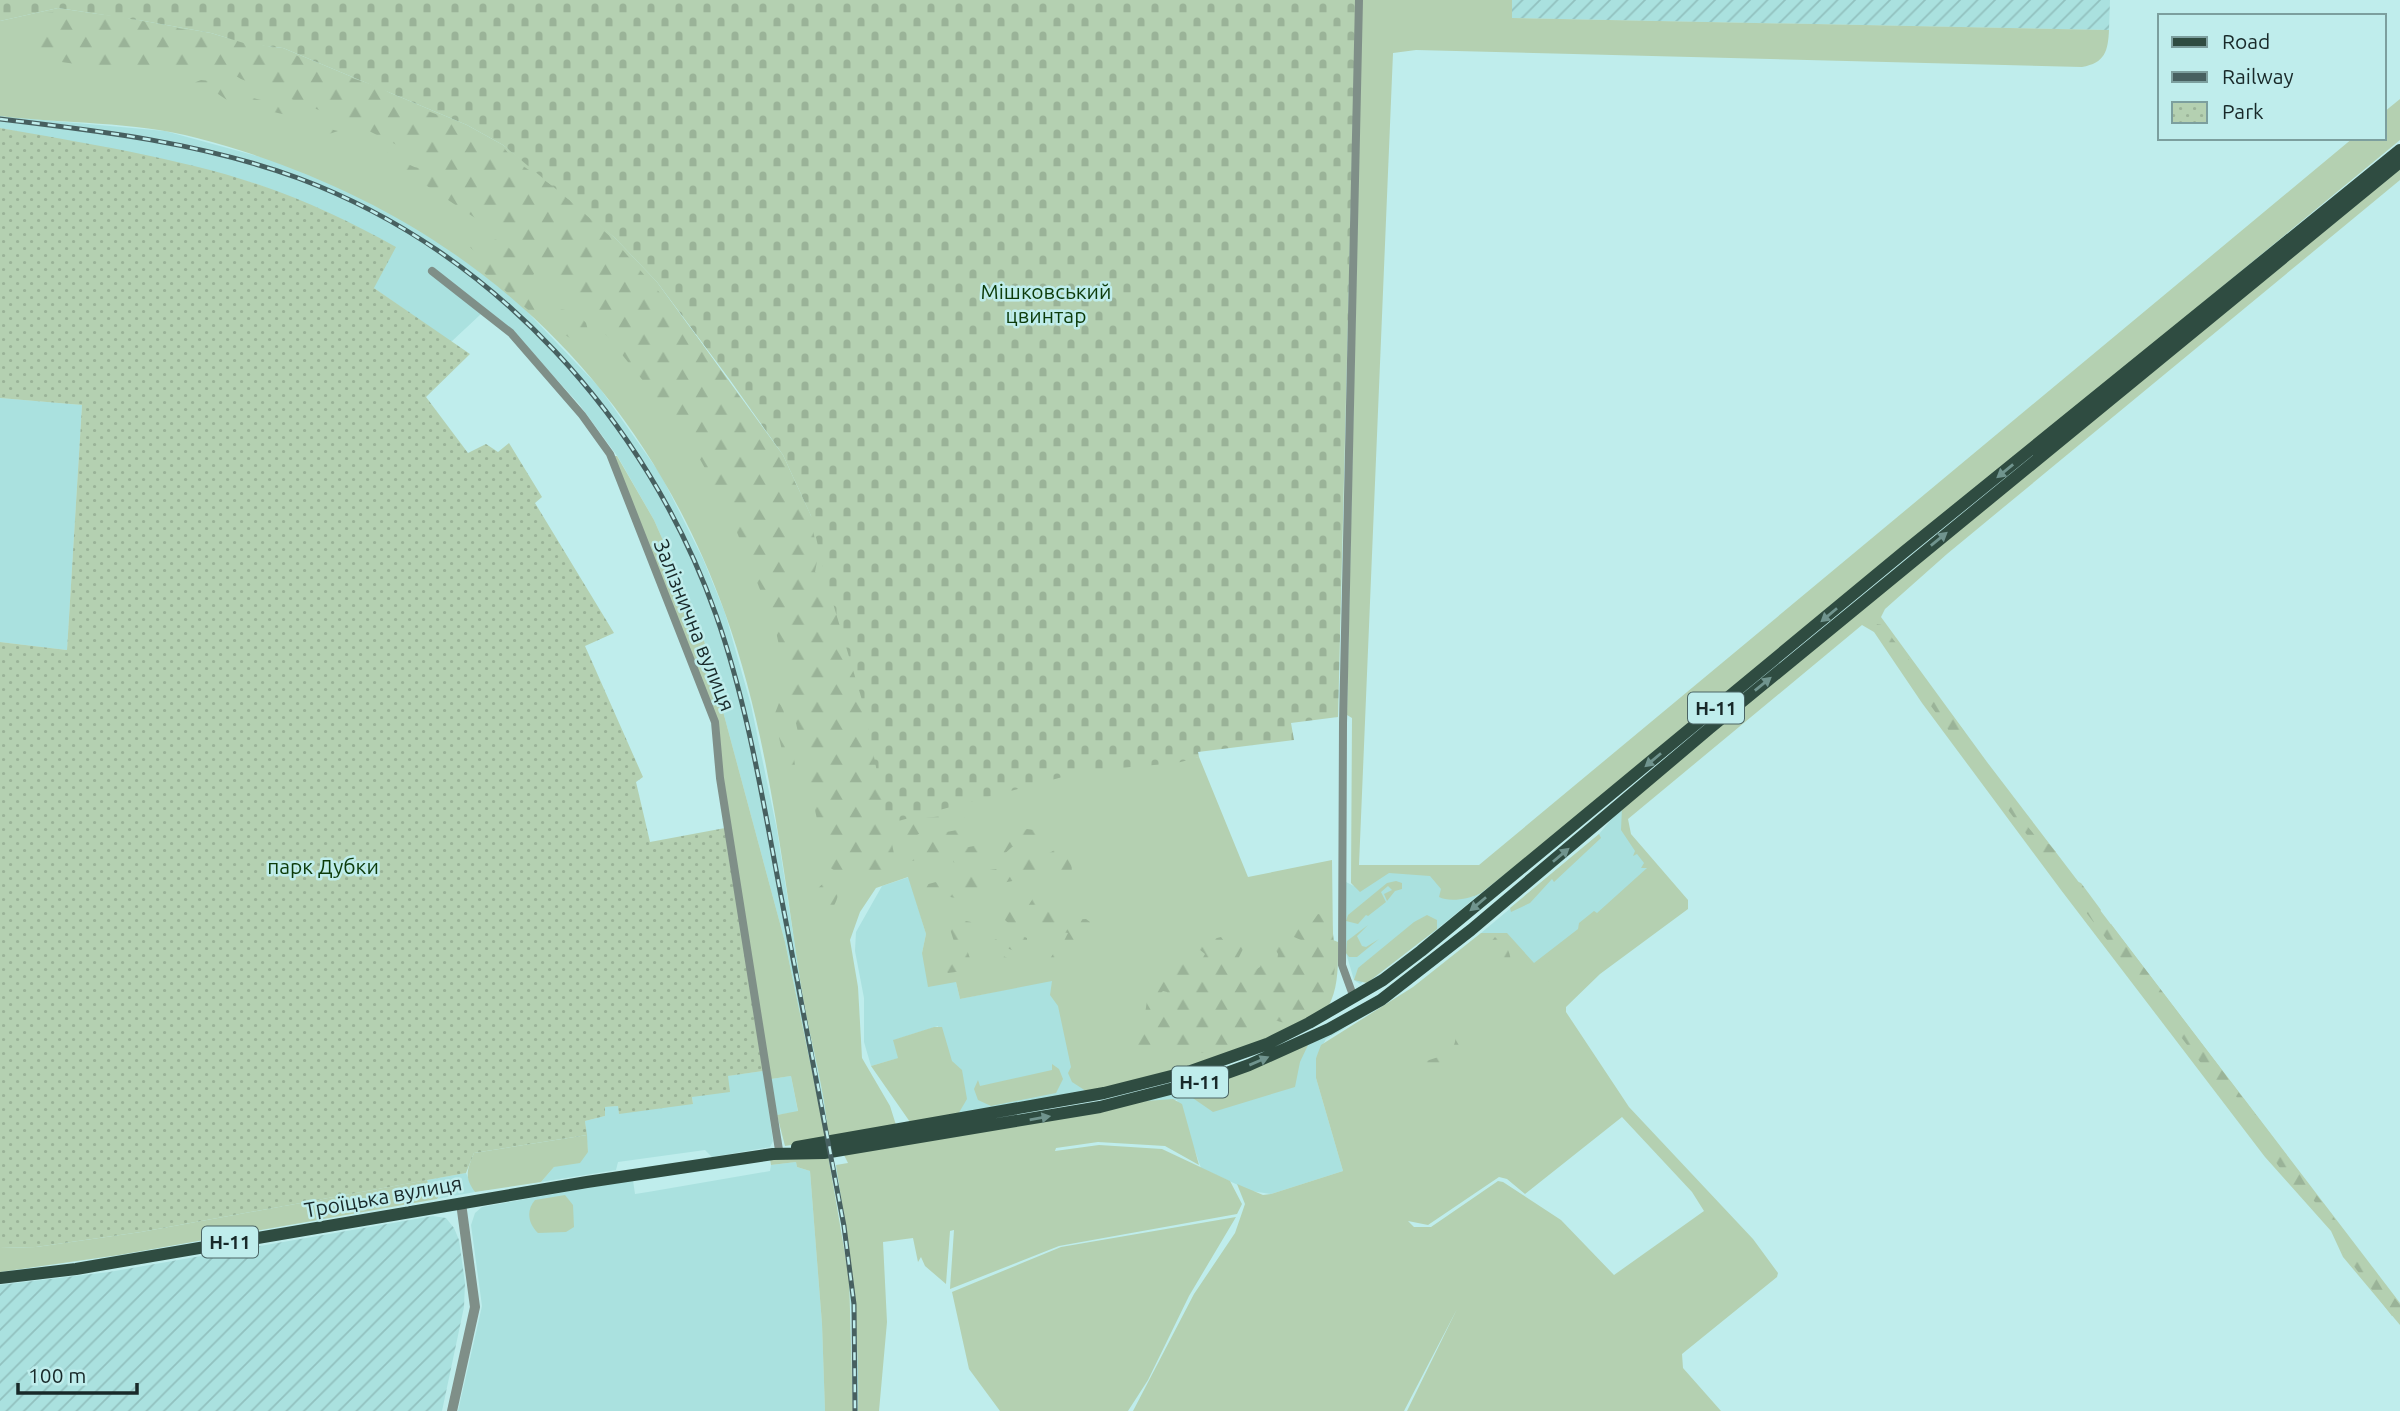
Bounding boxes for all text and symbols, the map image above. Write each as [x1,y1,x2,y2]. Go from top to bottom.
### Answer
legend [2158,14,2386,140]
text: Road [2222,29,2270,53]
text: Railway [2222,64,2294,88]
text: Park [2222,99,2264,123]
park label: Мішковський цвинтар [981,279,1111,327]
one-way arrow [1996,463,2014,478]
one-way arrow [1929,532,1947,547]
street label: Залізнична вулиця [650,536,740,714]
one-way arrow [1820,607,1837,622]
one-way arrow [1755,677,1772,692]
road number: Н-11 [1688,692,1744,723]
one-way arrow [1645,752,1663,767]
one-way arrow [1552,848,1569,863]
park label: парк Дубки [267,854,379,878]
one-way arrow [1469,897,1487,912]
one-way arrow [1249,1055,1270,1066]
road number: Н-11 [1172,1066,1228,1098]
one-way arrow [1029,1112,1051,1123]
street label: Троїцька вулиця [302,1170,464,1222]
road number: Н-11 [202,1226,258,1258]
scale bar [18,1352,136,1396]
text: 100 m [28,1363,86,1387]

